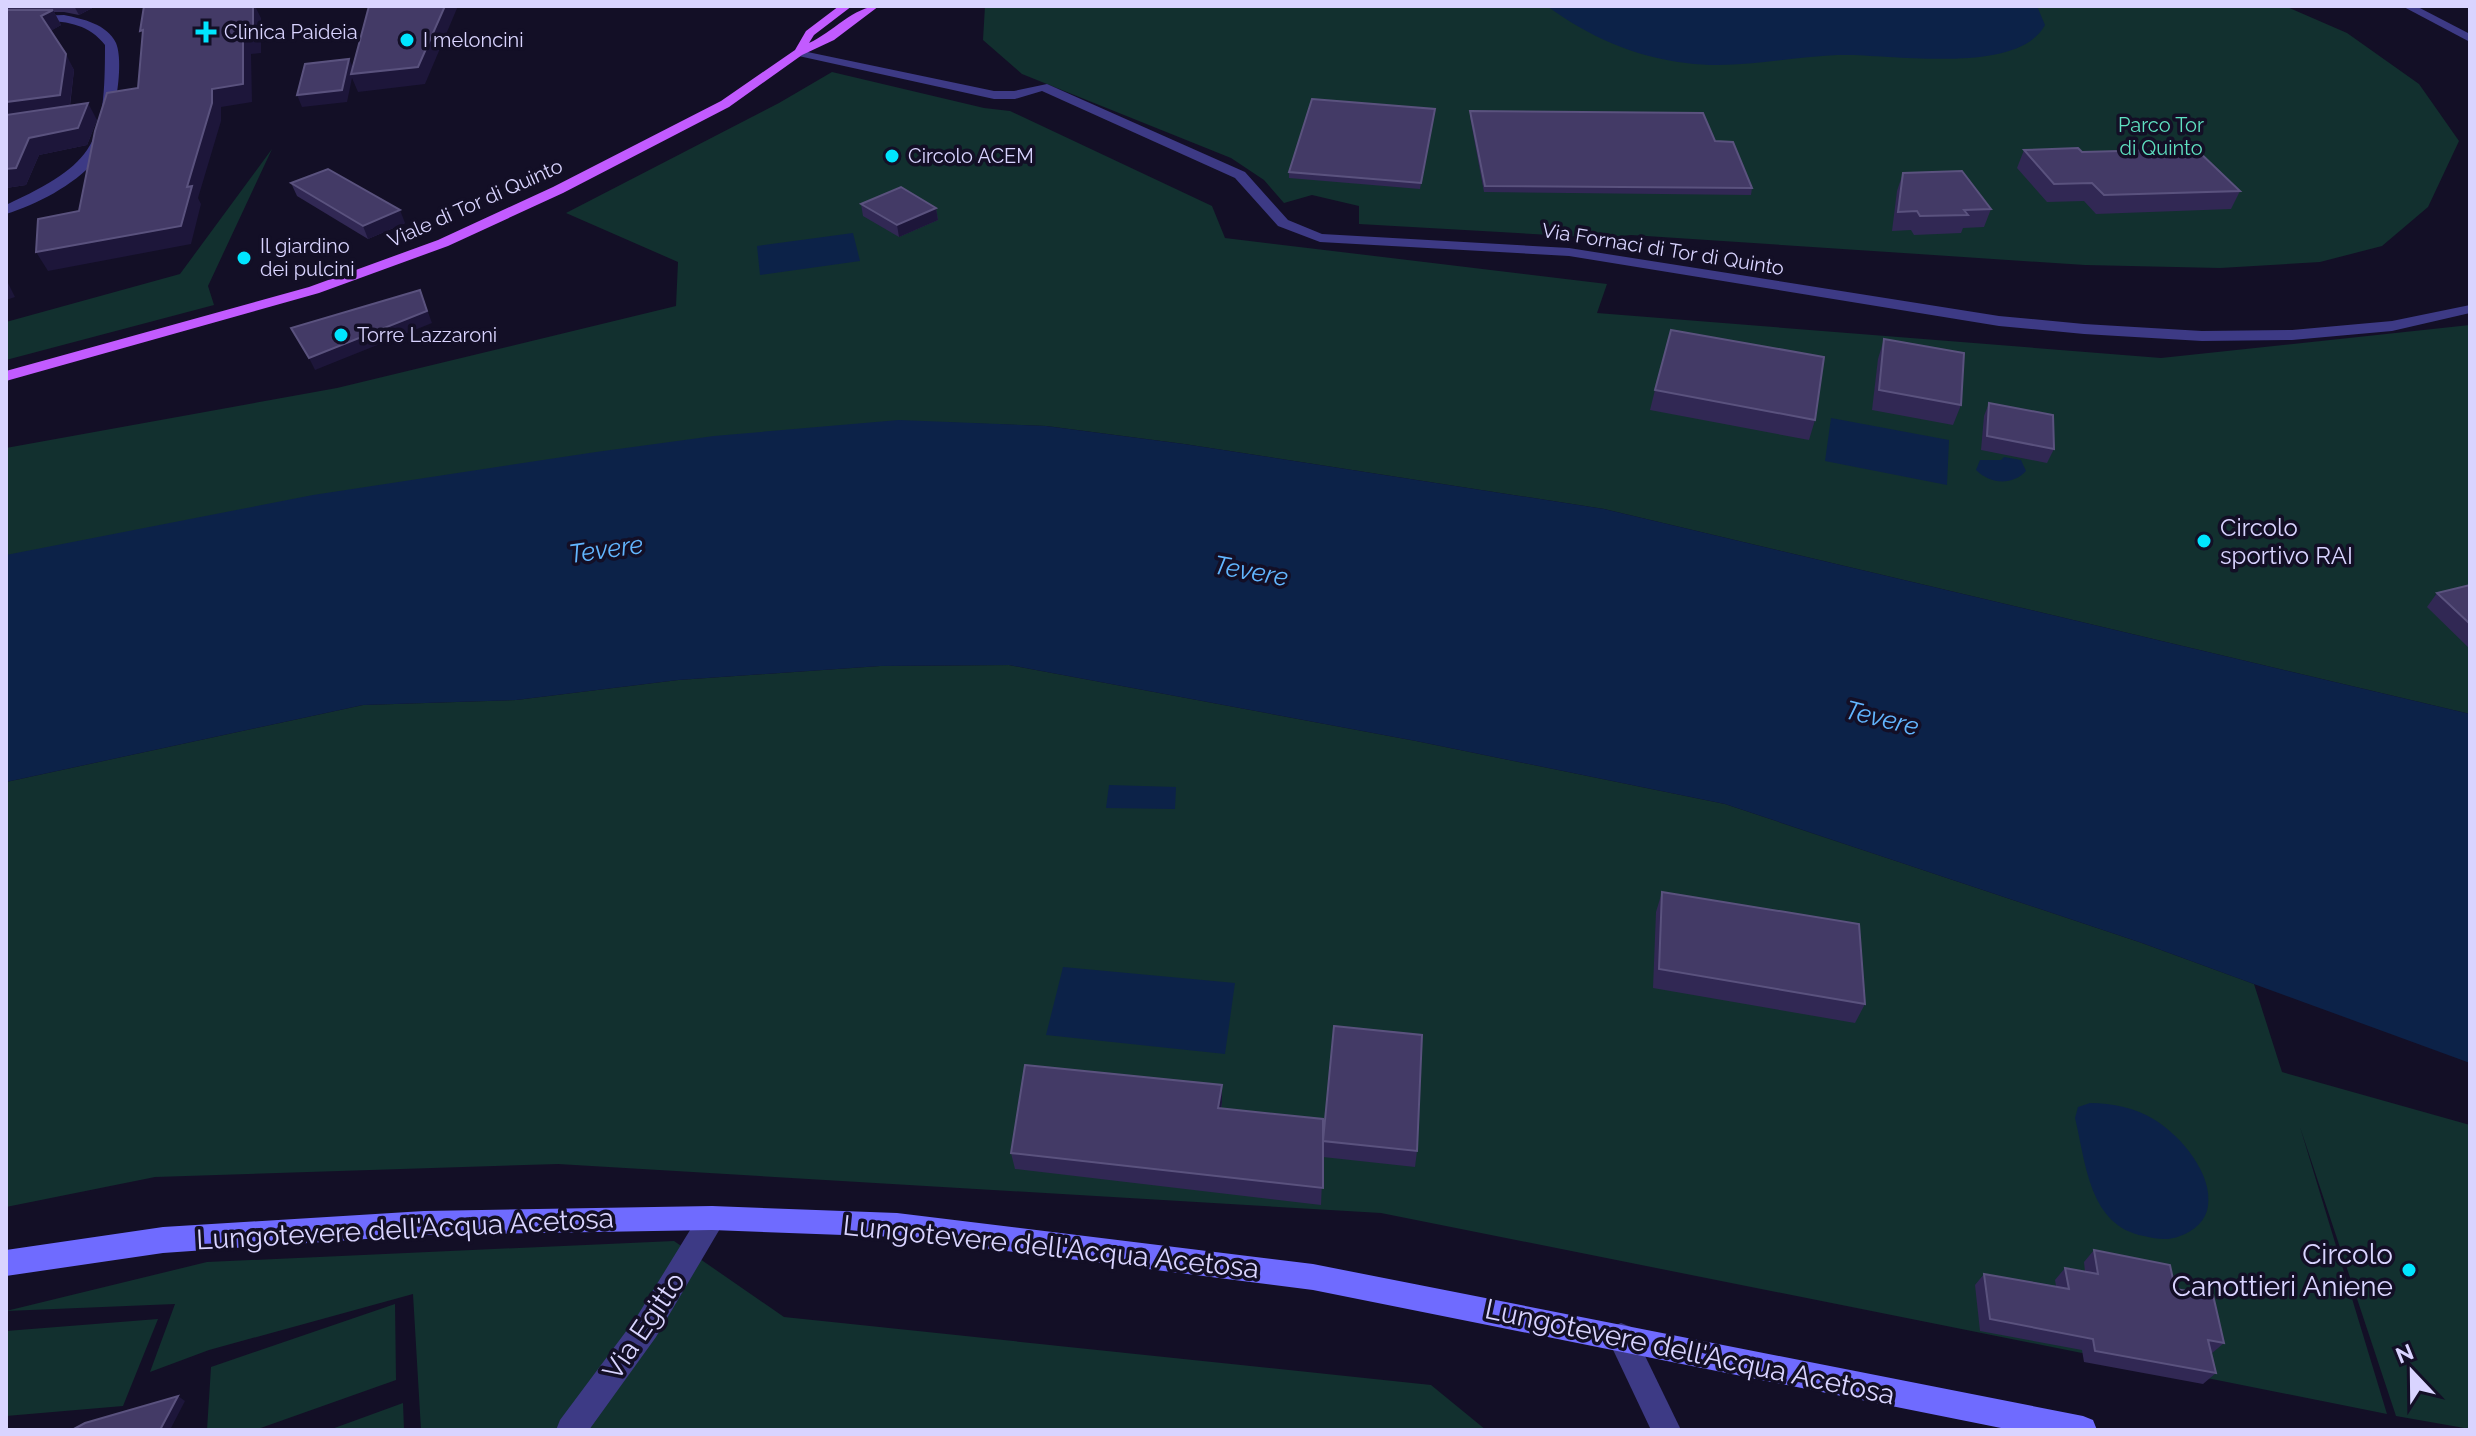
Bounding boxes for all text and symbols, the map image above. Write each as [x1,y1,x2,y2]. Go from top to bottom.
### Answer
place label: Clinica Paideia [224,20,358,44]
marker: Clinica Paideia [195,21,217,43]
place label: I meloncini [423,28,524,52]
marker: I meloncini [398,31,416,49]
park label: Parco Tor di Quinto [2118,113,2204,160]
place label: Circolo ACEM [908,144,1034,168]
marker: Circolo ACEM [883,147,901,165]
street label: Viale di Tor di Quinto [384,154,566,252]
street label: Via Fornaci di Tor di Quinto [1540,218,1786,280]
place label: Il giardino dei pulcini [260,234,355,281]
marker: Il giardino dei pulcini [235,249,253,267]
place label: Torre Lazzaroni [357,323,497,347]
marker: Torre Lazzaroni [332,326,350,344]
place label: Circolo sportivo RAI [2220,513,2353,570]
water label: Tevere [567,529,645,569]
marker: Circolo sportivo RAI [2195,532,2213,550]
water label: Tevere [1211,550,1291,592]
water label: Tevere [1842,694,1922,742]
street label: Lungotevere dell'Acqua Acetosa [195,1202,615,1256]
street label: Lungotevere dell'Acqua Acetosa [841,1209,1261,1285]
place label: Circolo Canottieri Aniene [2172,1238,2393,1303]
marker: Circolo Canottieri Aniene [2400,1261,2418,1279]
street label: Via Egitto [596,1266,692,1386]
street label: Lungotevere dell'Acqua Acetosa [1482,1292,1898,1412]
north arrow [2372,1332,2452,1412]
text: N [2392,1338,2417,1369]

